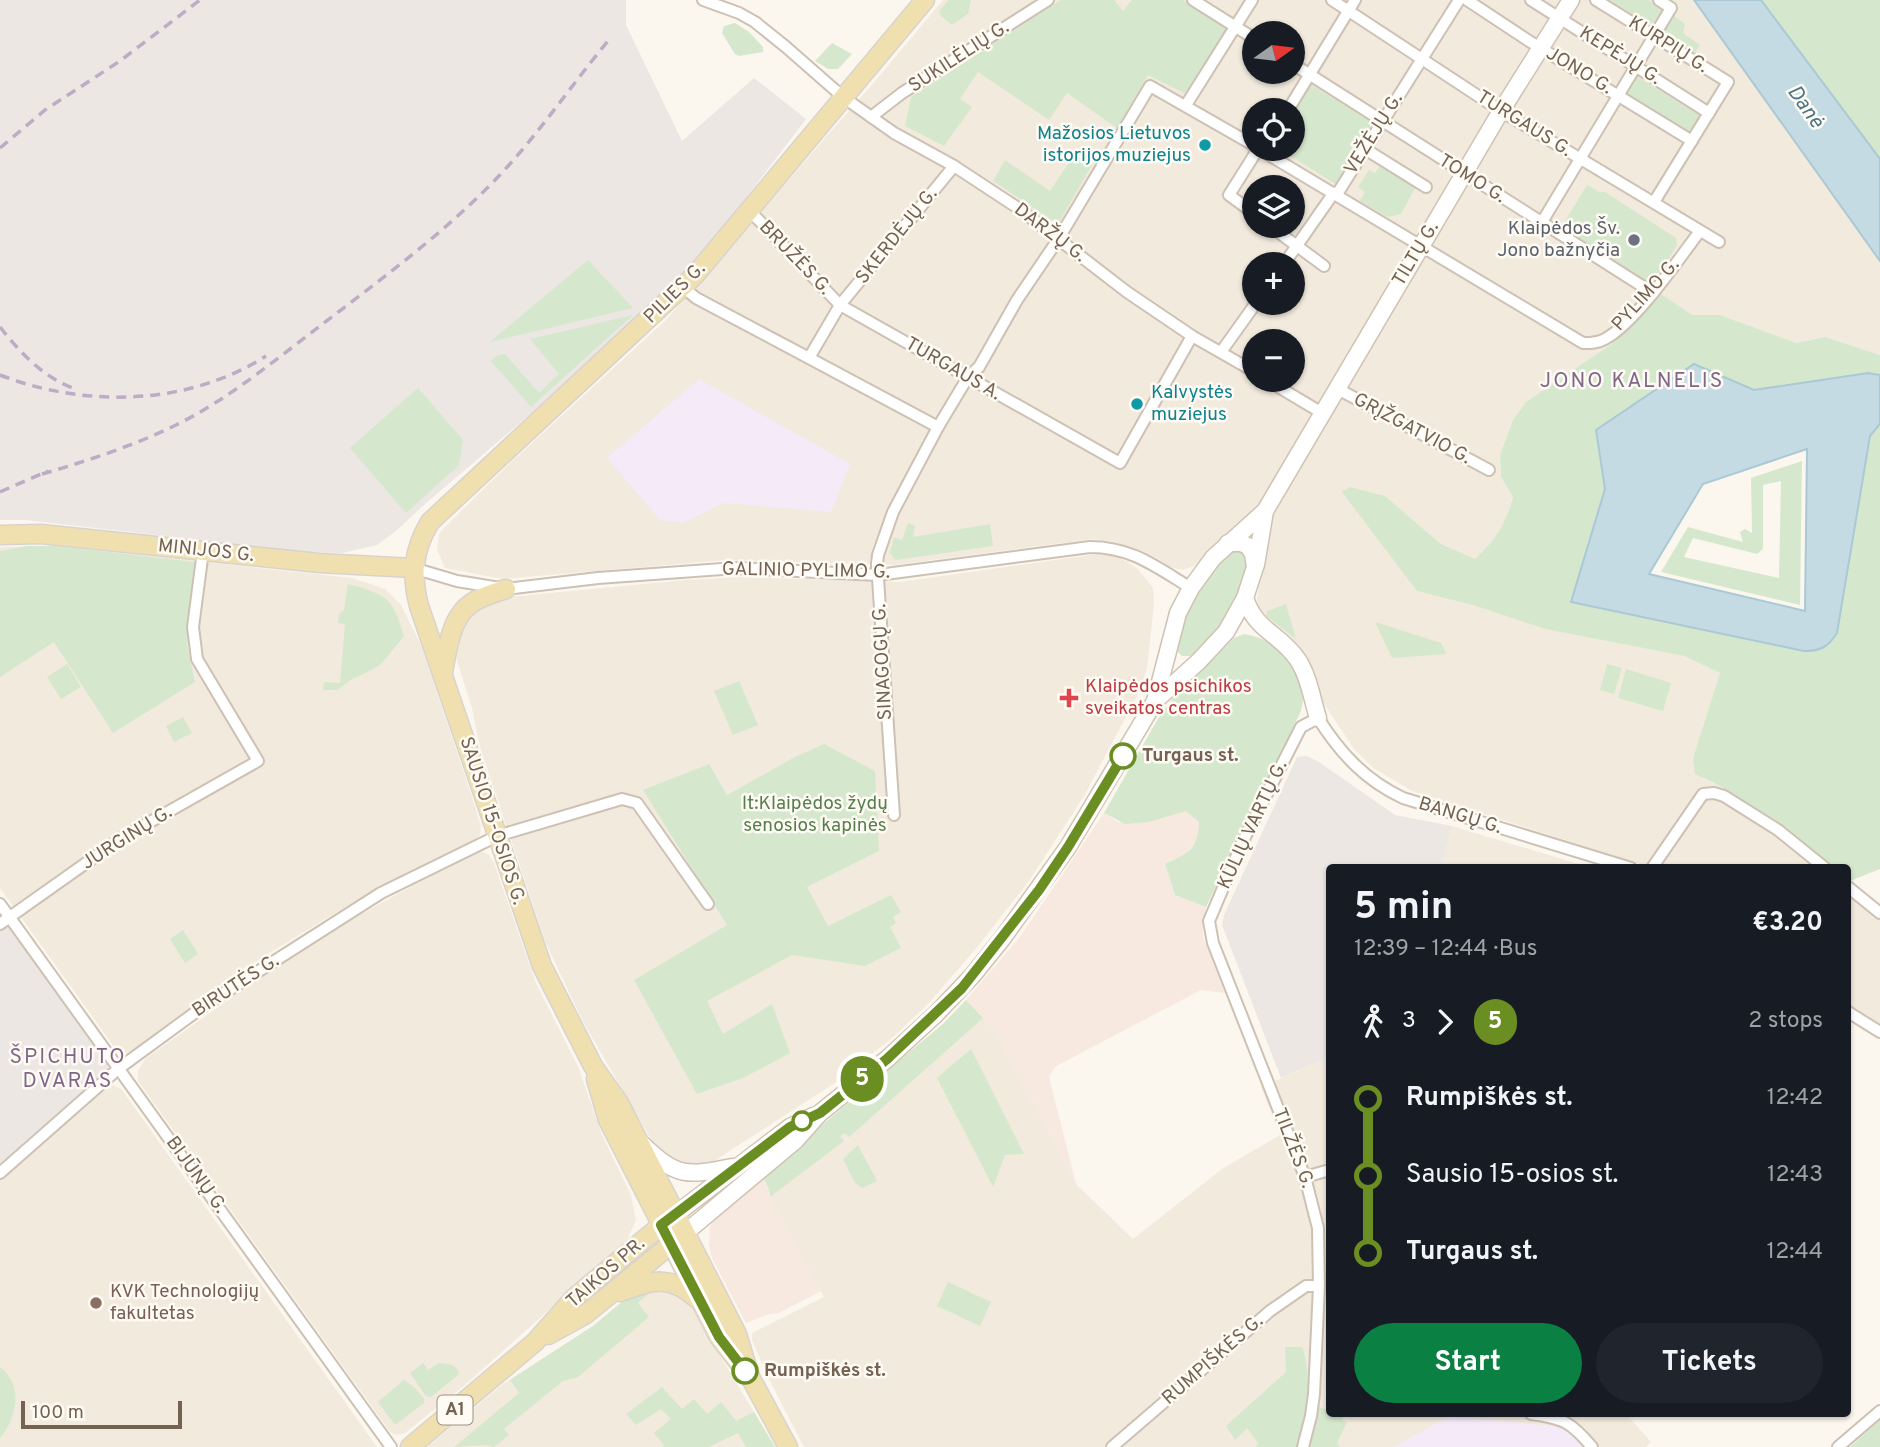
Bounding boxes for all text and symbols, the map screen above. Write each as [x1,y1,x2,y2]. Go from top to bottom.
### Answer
street label: KURPIŲ G. [1623,11,1713,79]
street label: SUKILĖLIŲ G. [904,15,1014,98]
north arrow [1242,21,1306,84]
map controls [1242,21,1305,392]
street label: KEPĖJŲ G. [1575,21,1666,91]
street label: JONO G. [1541,42,1617,100]
water label: Danė [1780,80,1830,135]
street label: TURGAUS G. [1472,85,1576,163]
street label: VEŽĖJŲ G. [1339,88,1409,179]
button: locate [1242,98,1305,161]
place label: Mažosios Lietuvos istorijos muziejus [1037,122,1191,168]
marker: Mažosios Lietuvos istorijos muziejus [1197,137,1213,153]
street label: TOMO G. [1434,149,1510,209]
button: layers [1242,175,1305,238]
street label: SKERDĖJŲ G. [850,182,943,289]
street label: DARŽŲ G. [1009,197,1091,268]
street label: BRUŽĖS G. [753,215,837,300]
place label: Klaipėdos Šv. Jono bažnyčia [1497,216,1620,263]
street label: TILTŲ G. [1387,217,1445,291]
marker: Klaipėdos Šv. Jono bažnyčia [1626,232,1642,248]
button: + [1242,252,1305,315]
street label: PYLIMO G. [1607,253,1685,337]
street label: PILIES G. [639,257,711,329]
button: − [1242,329,1305,392]
street label: TURGAUS A. [901,332,1005,406]
district label: JONO KALNELIS [1540,368,1724,395]
place label: Kalvystės muziejus [1151,381,1233,427]
street label: GRĮŽGATVIO G. [1349,387,1476,470]
marker: Kalvystės muziejus [1129,396,1145,412]
street label: MINIJOS G. [157,534,255,568]
street label: GALINIO PYLIMO G. [722,558,890,584]
street label: SINAGOGŲ G. [868,603,898,721]
place label: Klaipėdos psichikos sveikatos centras [1085,675,1252,721]
marker: Klaipėdos psichikos sveikatos centras [1059,688,1079,708]
street label: SAUSIO 15-OSIOS G. [454,734,530,908]
marker: Turgaus st. [1110,743,1136,769]
place label: Turgaus st. [1142,744,1239,768]
street label: KŪLIŲ VARTŲ G. [1212,756,1293,893]
park label: lt:Klaipėdos žydų senosios kapinės [742,792,888,838]
street label: BANGŲ G. [1415,792,1505,840]
street label: JURGINŲ G. [77,801,177,875]
text: 5 min [1354,884,1453,933]
text: €3.20 [1752,907,1823,940]
text: 12:39 – 12:44 · Bus [1354,935,1538,964]
street label: BIRUTĖS G. [188,948,284,1023]
icon: walk [1354,1003,1392,1041]
icon: forward [1426,1003,1464,1041]
text: 3 [1402,1007,1416,1036]
text: 5 [1488,1007,1503,1037]
text: 2 stops [1748,1007,1823,1036]
district label: ŠPICHUTO DVARAS [10,1043,126,1095]
line badge: 5 [839,1056,885,1102]
text: 5 [855,1064,869,1094]
text: Rumpiškės st. [1406,1082,1573,1115]
text: 12:42 [1767,1084,1823,1113]
street label: TILŽĖS G. [1267,1104,1320,1191]
unlabelled marker [792,1111,812,1131]
street label: BIJŪNŲ G. [160,1131,233,1218]
text: Sausio 15-osios st. [1406,1159,1618,1192]
text: 12:43 [1767,1161,1823,1190]
street label: TAIKOS PR. [562,1232,650,1314]
text: Turgaus st. [1406,1236,1538,1269]
text: 12:44 [1767,1238,1823,1267]
place label: KVK Technologijų fakultetas [110,1280,259,1326]
marker: KVK Technologijų fakultetas [88,1295,104,1311]
street label: RUMPIŠKĖS G. [1157,1309,1269,1411]
button: Start [1354,1323,1582,1403]
button: Tickets [1596,1323,1823,1403]
marker: Rumpiškės st. [732,1358,758,1384]
place label: Rumpiškės st. [764,1359,886,1383]
road number: A1 [438,1395,472,1424]
scale bar [21,1398,182,1430]
text: 100 m [32,1401,84,1425]

